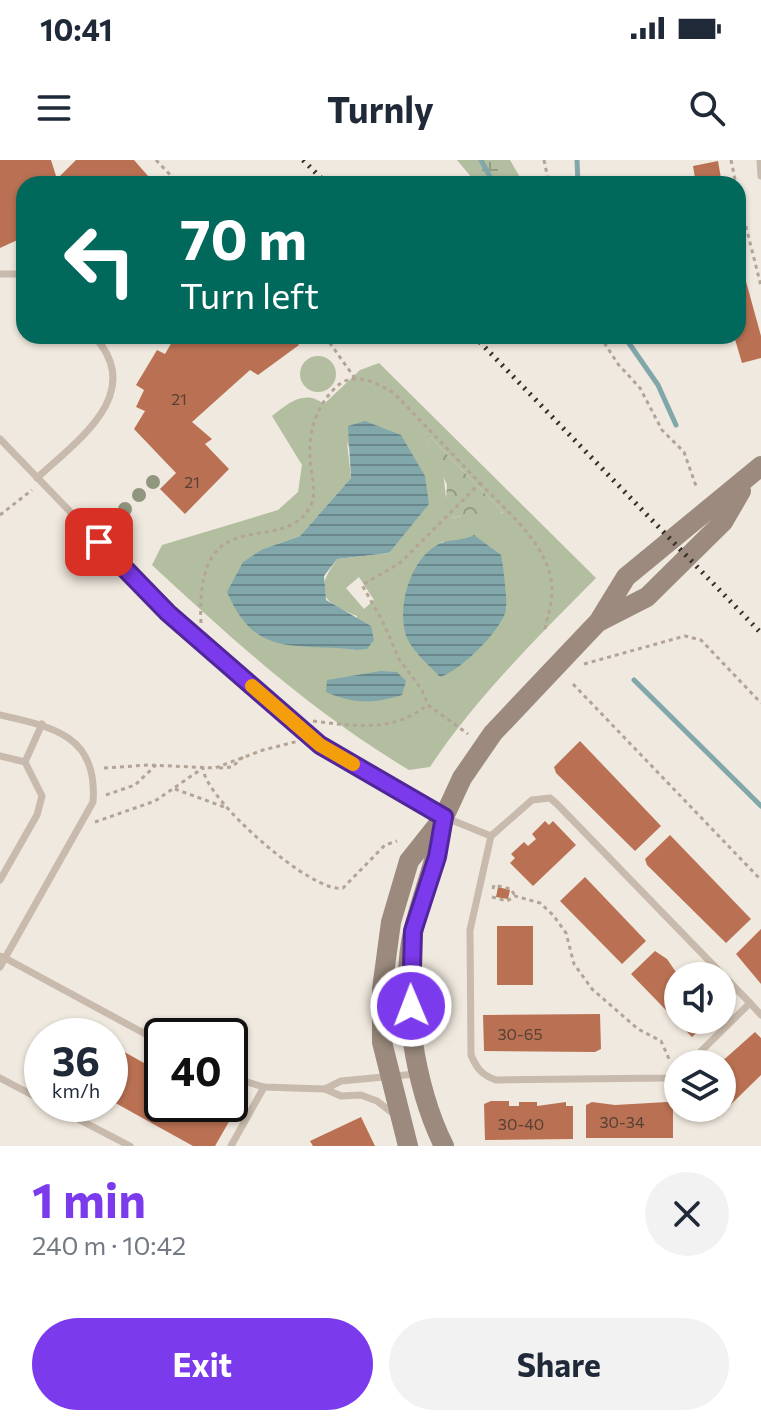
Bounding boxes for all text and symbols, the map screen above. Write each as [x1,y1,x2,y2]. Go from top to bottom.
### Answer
text: 10:41 [40,10,113,47]
icon: menu [32,86,76,130]
text: Turnly [327,86,434,130]
icon: search [685,86,729,130]
text: 70 m [180,203,307,272]
icon: left [48,208,152,312]
text: Turn left [180,272,319,316]
house number: 21 [171,389,187,408]
house number: 21 [184,472,200,491]
pin [65,508,133,576]
icon: arrive [77,520,121,564]
map controls [664,962,736,1122]
button: sound [664,962,736,1034]
position arrow [369,964,453,1048]
speed limit sign: 40 [144,1018,248,1122]
house number: 30-65 [497,1024,543,1043]
text: 36 [52,1035,100,1084]
button: layers [664,1050,736,1122]
text: km/h [52,1078,100,1102]
house number: 30-34 [599,1112,645,1131]
house number: 30-40 [498,1114,544,1133]
text: 1 min [32,1169,146,1228]
button: close [645,1172,729,1256]
text: 240 m · 10:42 [32,1229,186,1260]
button: Exit [32,1318,373,1410]
button: Share [389,1318,729,1410]

